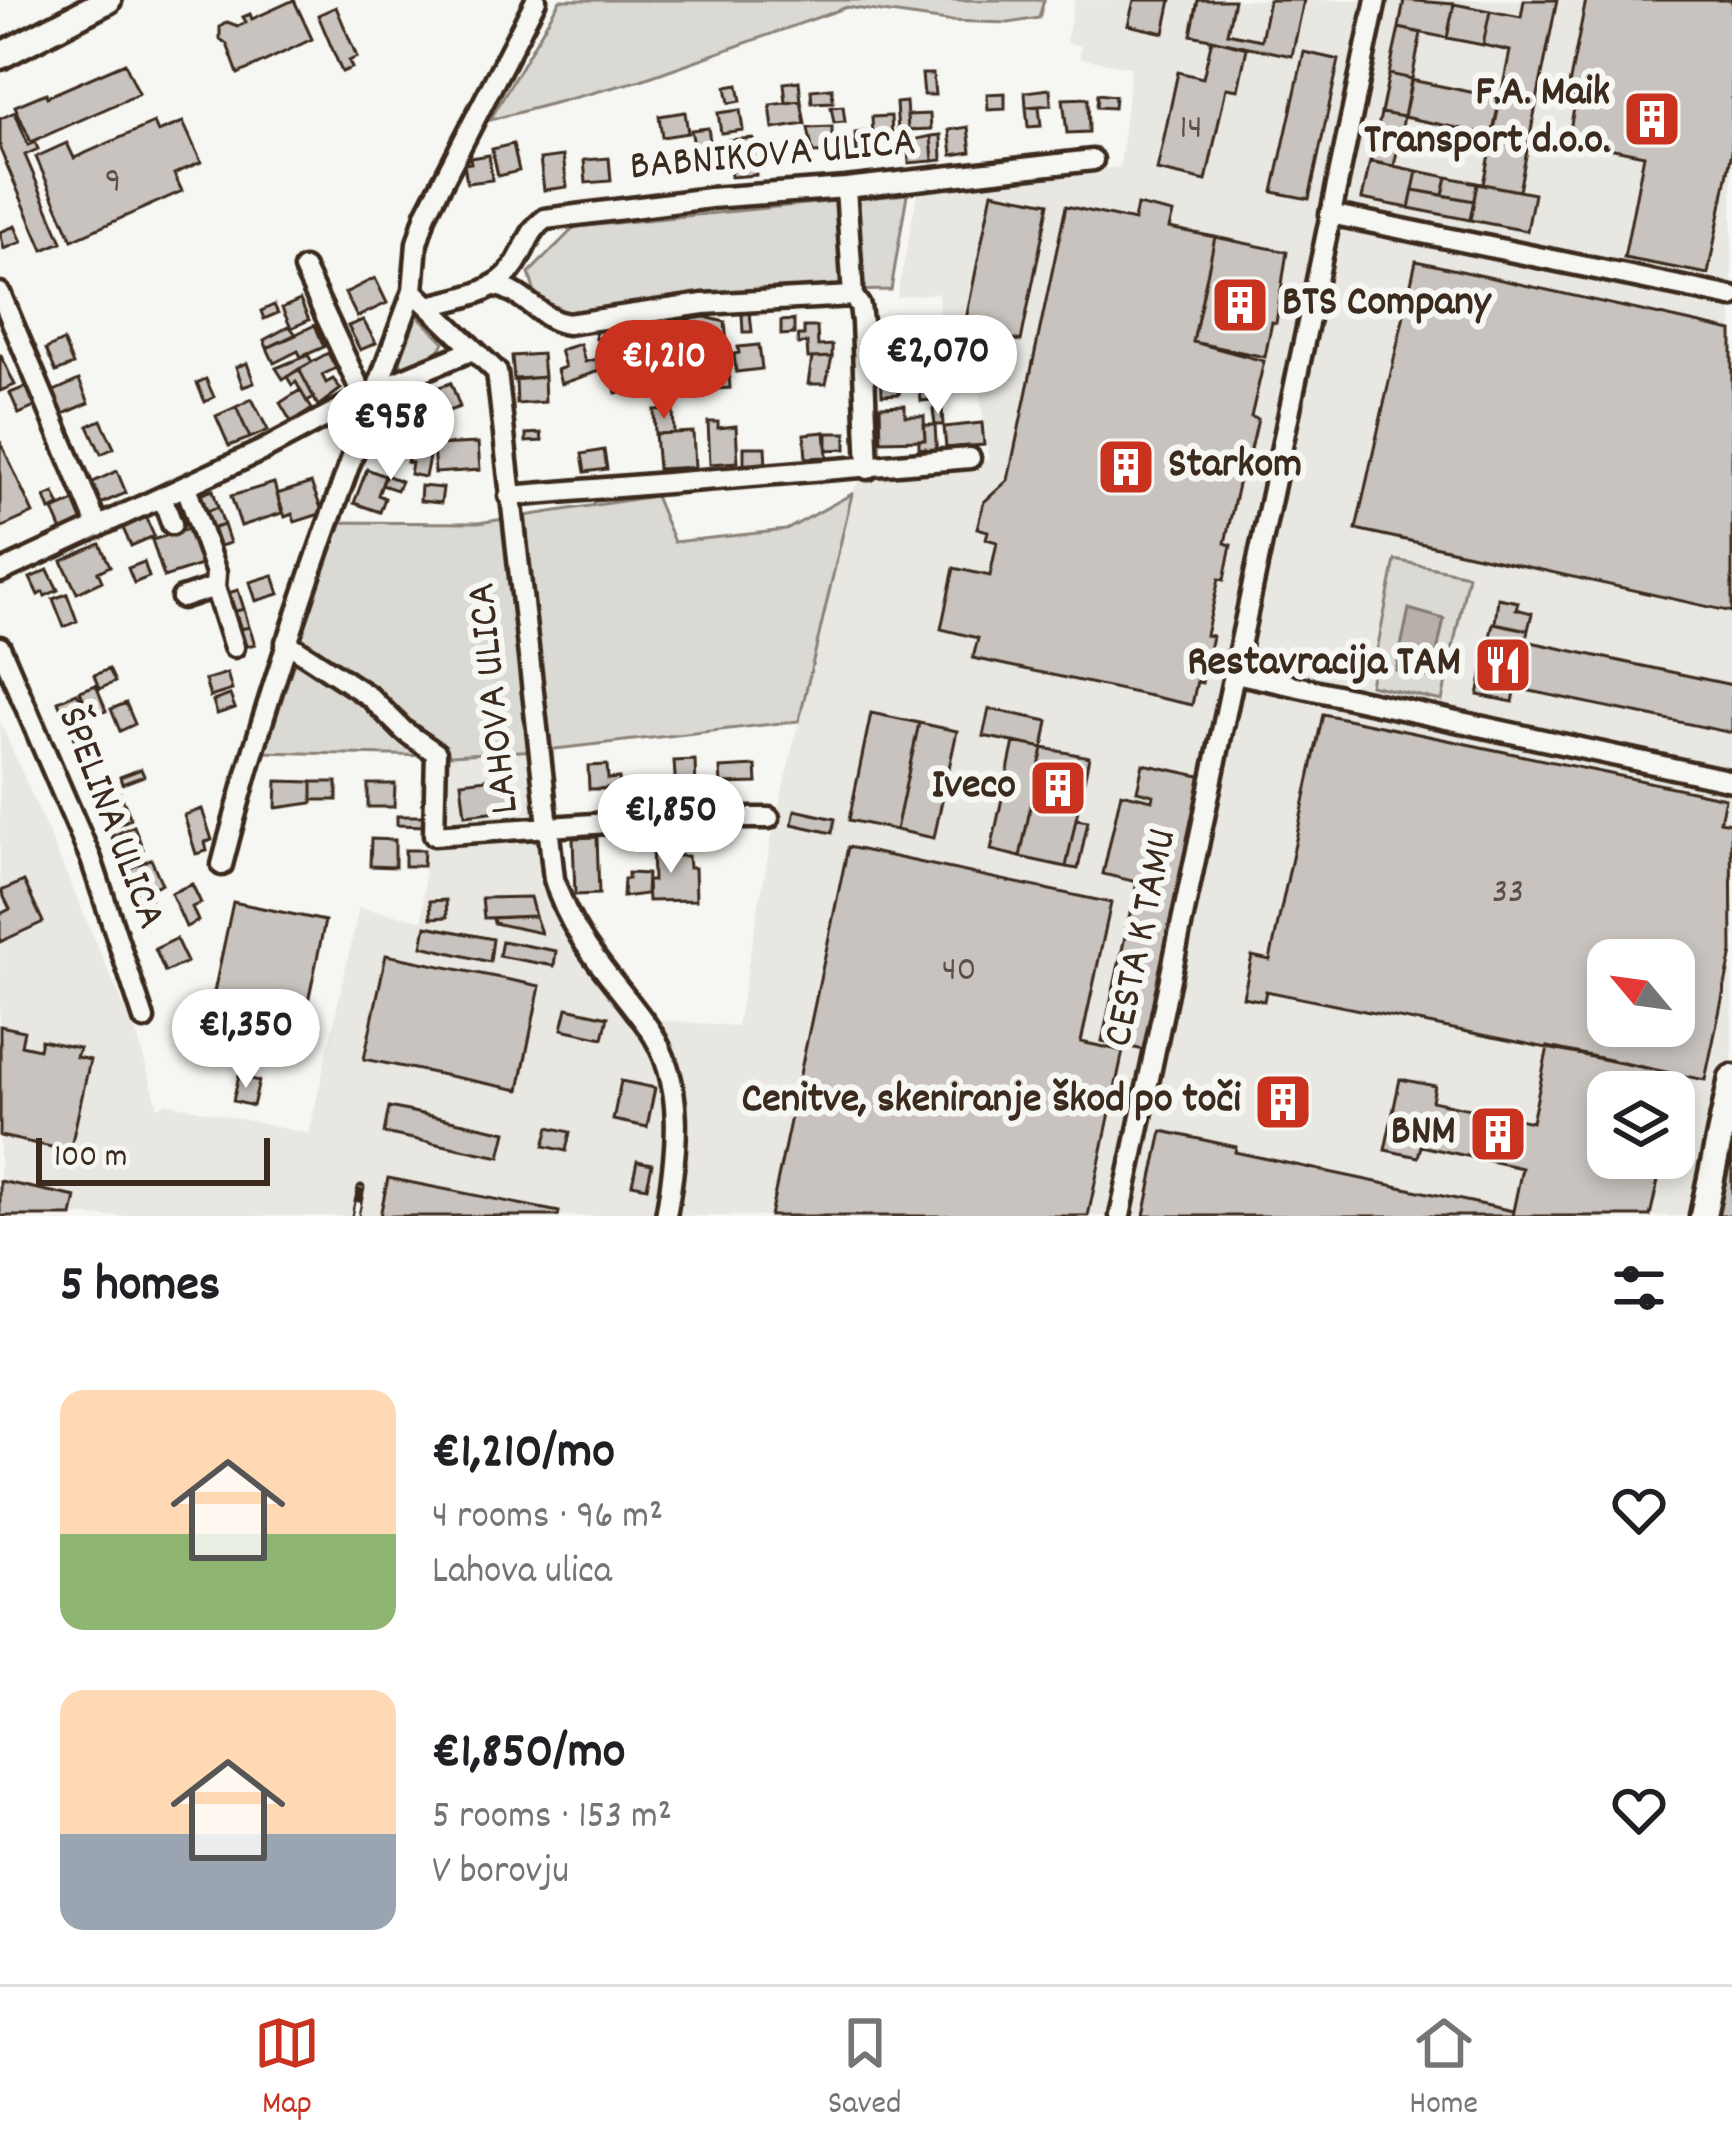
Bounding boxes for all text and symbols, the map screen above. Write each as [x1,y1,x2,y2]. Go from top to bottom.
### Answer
place label: F.A. Maik Transport d.o.o. [1364,65,1610,173]
building icon: F.A. Maik Transport d.o.o. [1621,88,1683,150]
house number: 14 [1180,104,1202,156]
street label: BABNIKOVA ULICA [627,115,919,199]
house number: 9 [105,157,121,209]
building icon: BTS Company [1209,274,1271,336]
place label: BTS Company [1282,275,1493,335]
pin: €2,070 [840,315,1036,417]
pin: €1,210 [566,320,762,422]
text: €2,070 [886,326,990,381]
text: €1,210 [622,331,706,386]
pin: €958 [320,381,462,483]
text: €958 [354,392,428,447]
building icon: Starkom [1095,436,1157,498]
place label: Starkom [1168,437,1302,497]
street label: LAHOVA ULICA [454,579,538,817]
restaurant icon: Restavracija TAM [1472,634,1534,696]
place label: Restavracija TAM [1187,635,1461,695]
street label: ŠPELINA ULICA [39,699,179,939]
building icon: Iveco [1027,757,1089,819]
place label: Iveco [931,758,1016,818]
pin: €1,850 [573,774,769,876]
text: €1,850 [625,785,717,840]
street label: CESTA K TAMU [1091,824,1195,1052]
house number: 33 [1492,868,1524,920]
north arrow [1587,939,1695,1047]
map controls [1587,939,1695,1179]
house number: 40 [942,946,976,998]
pin: €1,350 [148,989,344,1091]
text: €1,350 [199,1000,293,1055]
building icon: Cenitve, skeniranje škod po toči [1252,1071,1314,1133]
button: layers [1587,1071,1695,1179]
place label: Cenitve, skeniranje škod po toči [742,1072,1241,1132]
building icon: BNM [1467,1103,1529,1165]
place label: BNM [1391,1104,1456,1164]
scale bar [36,1132,270,1185]
text: 100 m [54,1135,127,1182]
text: 5 homes [60,1252,220,1324]
icon: filters [1606,1255,1672,1321]
text: €1,210/mo [432,1419,615,1491]
icon: home [156,1438,300,1582]
icon: heart [1606,1477,1672,1543]
text: 4 rooms · 96 m² [432,1491,663,1546]
text: Lahova ulica [432,1546,612,1601]
text: €1,850/mo [432,1719,625,1791]
icon: home [156,1738,300,1882]
icon: heart [1606,1777,1672,1843]
text: 5 rooms · 153 m² [432,1791,672,1846]
text: V borovju [432,1846,569,1901]
tab: Map [254,2010,320,2129]
tab: Saved [828,2010,901,2129]
tab: Home [1409,2010,1478,2129]

